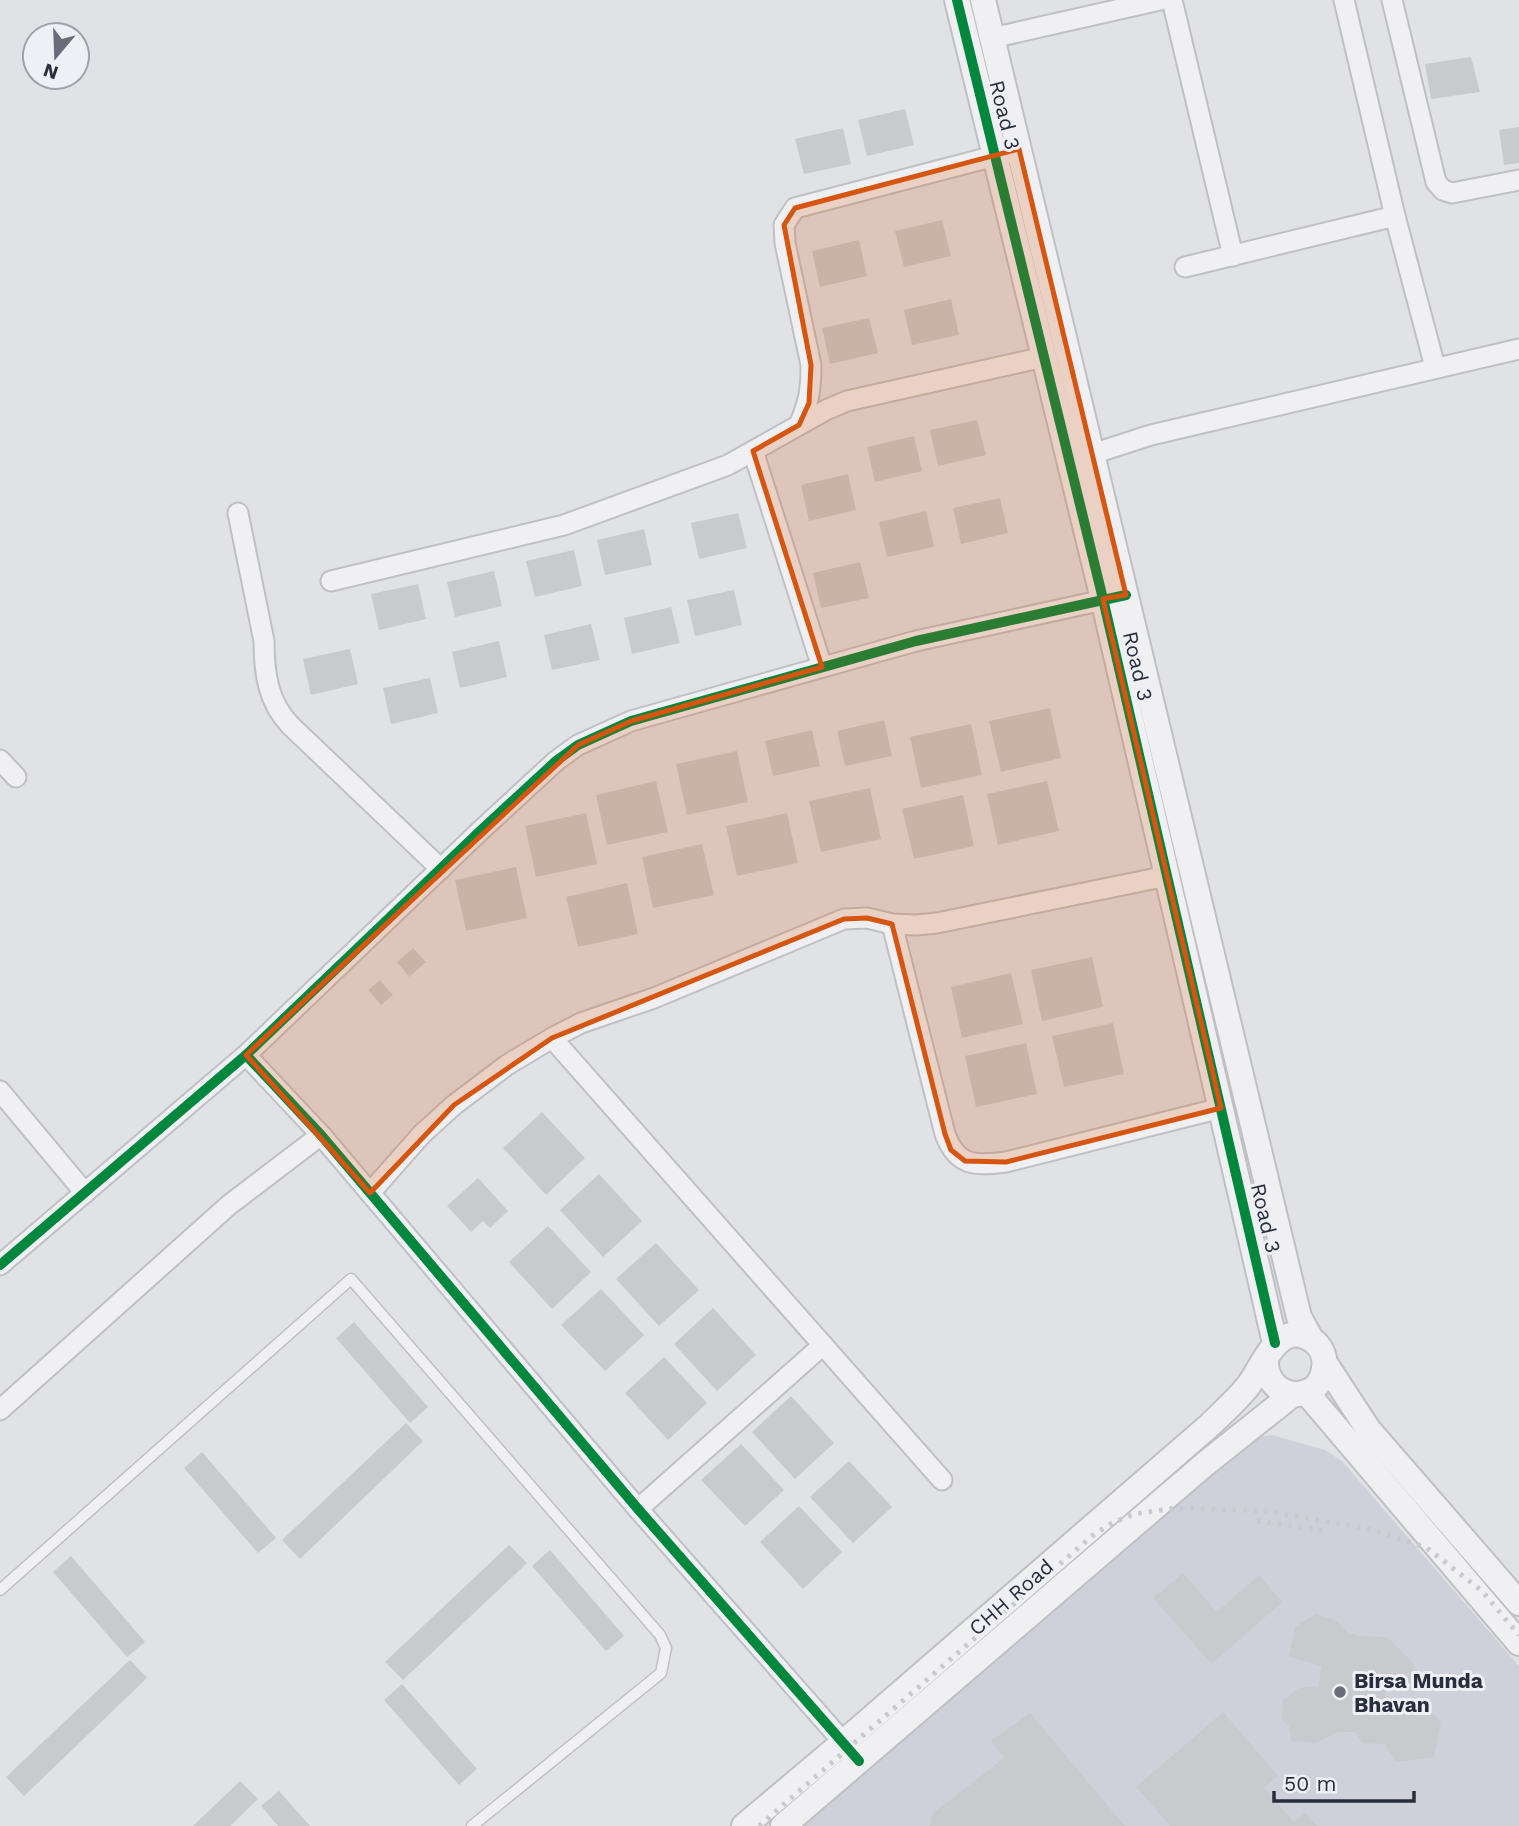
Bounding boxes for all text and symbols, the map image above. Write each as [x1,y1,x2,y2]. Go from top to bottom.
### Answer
north arrow [21,21,91,91]
text: N [40,58,61,85]
street label: Road 3 [984,78,1026,152]
street label: Road 3 [1118,629,1158,703]
street label: Road 3 [1246,1181,1286,1255]
street label: CHH Road [964,1554,1058,1640]
place label: Birsa Munda Bhavan [1354,1668,1484,1717]
marker: Birsa Munda Bhavan [1332,1684,1348,1700]
scale bar [1274,1759,1414,1803]
text: 50 m [1284,1771,1336,1796]

